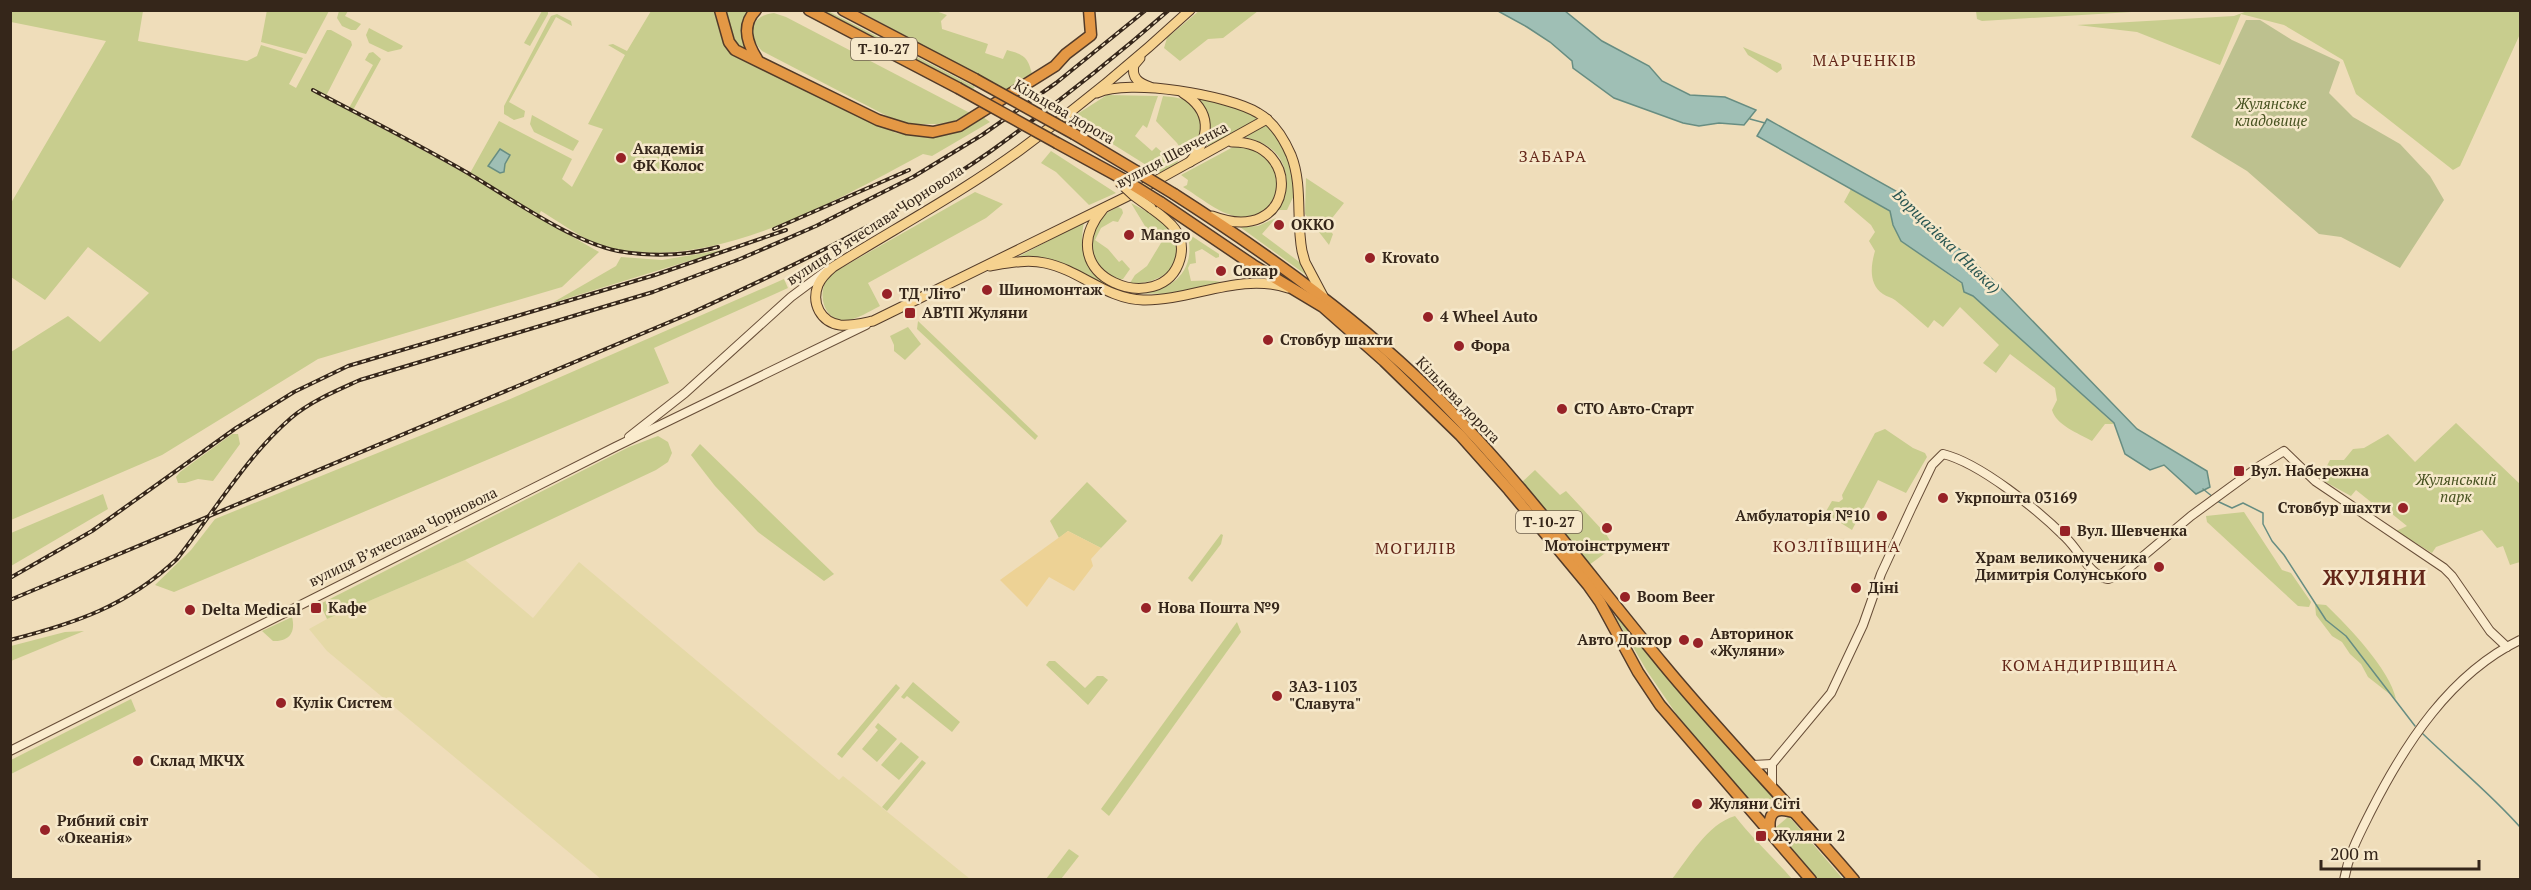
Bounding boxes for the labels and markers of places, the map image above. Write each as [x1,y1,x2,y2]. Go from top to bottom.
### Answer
place label: Академія ФК Колос [633,138,704,175]
marker: Академія ФК Колос [614,151,628,165]
place label: ОККО [1291,214,1334,234]
marker: ОККО [1272,218,1286,232]
place label: Mango [1141,224,1190,244]
marker: Mango [1122,228,1136,242]
place label: Krovato [1382,247,1439,267]
marker: Krovato [1363,251,1377,265]
place label: Сокар [1233,260,1278,280]
marker: Сокар [1214,264,1228,278]
place label: Шиномонтаж [999,279,1103,299]
place label: ТД "Літо" [899,283,966,303]
marker: Шиномонтаж [980,283,994,297]
marker: ТД "Літо" [880,287,894,301]
place label: АВТП Жуляни [922,302,1028,322]
marker: АВТП Жуляни [903,306,917,320]
place label: 4 Wheel Auto [1440,306,1538,326]
marker: 4 Wheel Auto [1421,310,1435,324]
place label: Стовбур шахти [1280,329,1393,349]
marker: Стовбур шахти [1261,333,1275,347]
place label: Фора [1471,335,1511,355]
marker: Фора [1452,339,1466,353]
place label: СТО Авто-Старт [1574,398,1694,418]
marker: СТО Авто-Старт [1555,402,1569,416]
place label: Вул. Набережна [2251,460,2370,480]
marker: Вул. Набережна [2232,464,2246,478]
place label: Укрпошта 03169 [1955,487,2077,507]
marker: Укрпошта 03169 [1936,491,1950,505]
place label: Cтовбур шахти [2278,497,2391,517]
marker: Cтовбур шахти [2396,501,2410,515]
place label: Амбулаторія №10 [1735,505,1871,525]
marker: Амбулаторія №10 [1875,509,1889,523]
place label: Вул. Шевченка [2077,520,2188,540]
marker: Мотоінструмент [1600,521,1614,535]
marker: Вул. Шевченка [2058,524,2072,538]
place label: Мотоінструмент [1544,535,1670,555]
place label: Храм великомученика Димитрія Солунського [1975,547,2148,584]
marker: Храм великомученика Димитрія Солунського [2152,560,2166,574]
place label: Діні [1868,577,1899,597]
marker: Діні [1849,581,1863,595]
place label: Boom Beer [1637,586,1715,606]
marker: Boom Beer [1618,590,1632,604]
place label: Кафе [328,597,367,617]
place label: Нова Пошта №9 [1158,597,1280,617]
place label: Delta Medical [202,599,301,619]
marker: Кафе [309,601,323,615]
marker: Нова Пошта №9 [1139,601,1153,615]
marker: Delta Medical [183,603,197,617]
place label: Авторинок «Жуляни» [1710,623,1794,660]
place label: Авто Доктор [1577,629,1672,649]
marker: Авто Доктор [1677,633,1691,647]
marker: Авторинок «Жуляни» [1691,636,1705,650]
place label: ЗАЗ-1103 "Славута" [1289,676,1361,713]
marker: ЗАЗ-1103 "Славута" [1270,689,1284,703]
place label: Кулік Систем [293,692,392,712]
marker: Кулік Систем [274,696,288,710]
place label: Склад МКЧХ [150,750,245,770]
marker: Склад МКЧХ [131,754,145,768]
place label: Жуляни Сіті [1709,793,1801,813]
marker: Жуляни Сіті [1690,797,1704,811]
place label: Рибний світ «Океанія» [57,810,148,847]
marker: Рибний світ «Океанія» [38,823,52,837]
place label: Жуляни 2 [1773,825,1845,845]
marker: Жуляни 2 [1754,829,1768,843]

